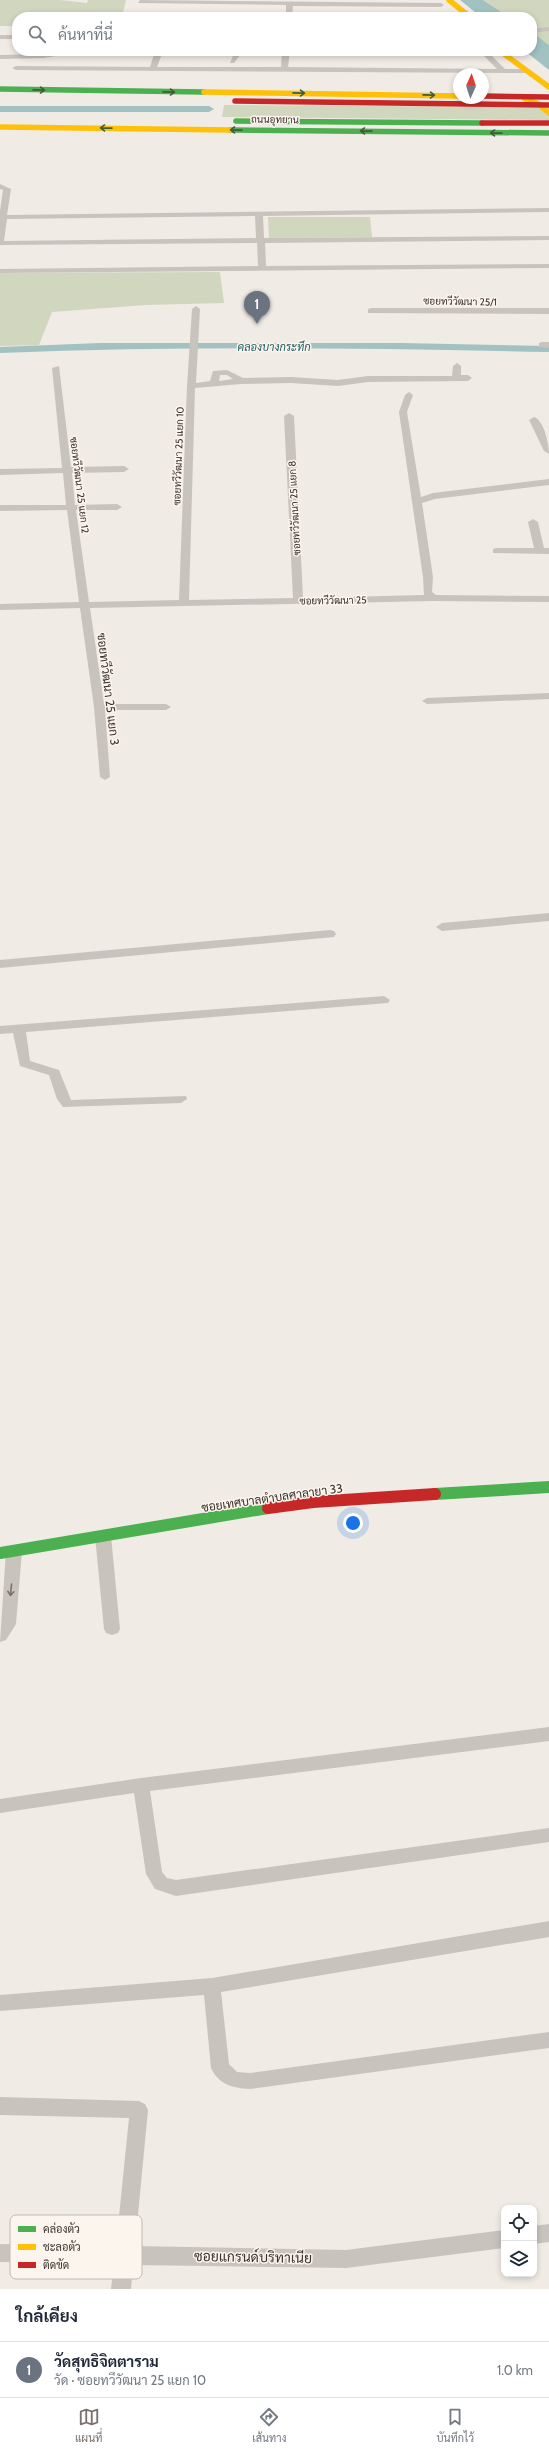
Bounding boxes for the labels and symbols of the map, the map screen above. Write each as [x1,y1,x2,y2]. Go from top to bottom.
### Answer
north arrow [453,68,489,104]
one-way arrow [32,86,45,94]
one-way arrow [162,88,175,96]
one-way arrow [292,90,305,97]
one-way arrow [422,91,435,99]
street label: ถนนอุทยาน [251,113,299,127]
one-way arrow [100,125,113,132]
one-way arrow [230,126,243,134]
one-way arrow [360,127,373,135]
one-way arrow [490,129,503,137]
pin: 1 [244,291,270,324]
street label: ซอยทวีวัฒนา 25/1 [423,294,497,309]
water label: คลองบางกระทึก [238,340,311,354]
street label: ซอยทวีวัฒนา 25 แยก 10 [170,406,187,506]
street label: ซอยทวีวัฒนา 25 แยก 12 [67,436,92,534]
street label: ซอยทวีวัฒนา 25 แยก 8 [286,460,303,556]
street label: ซอยทวีวัฒนา 25 [299,593,367,608]
street label: ซอยทวีวัฒนา 25 แยก 3 [94,632,123,746]
street label: ซอยเทศบาลตำบลศาลายา 33 [200,1480,344,1515]
your location [343,1513,363,1533]
one-way arrow [7,1583,14,1596]
legend [10,2215,142,2279]
text: คล่องตัว [43,2222,80,2236]
text: ชะลอตัว [43,2240,81,2254]
street label: ซอยแกรนด์บริทาเนีย [194,2247,312,2267]
text: ติดขัด [43,2258,69,2272]

